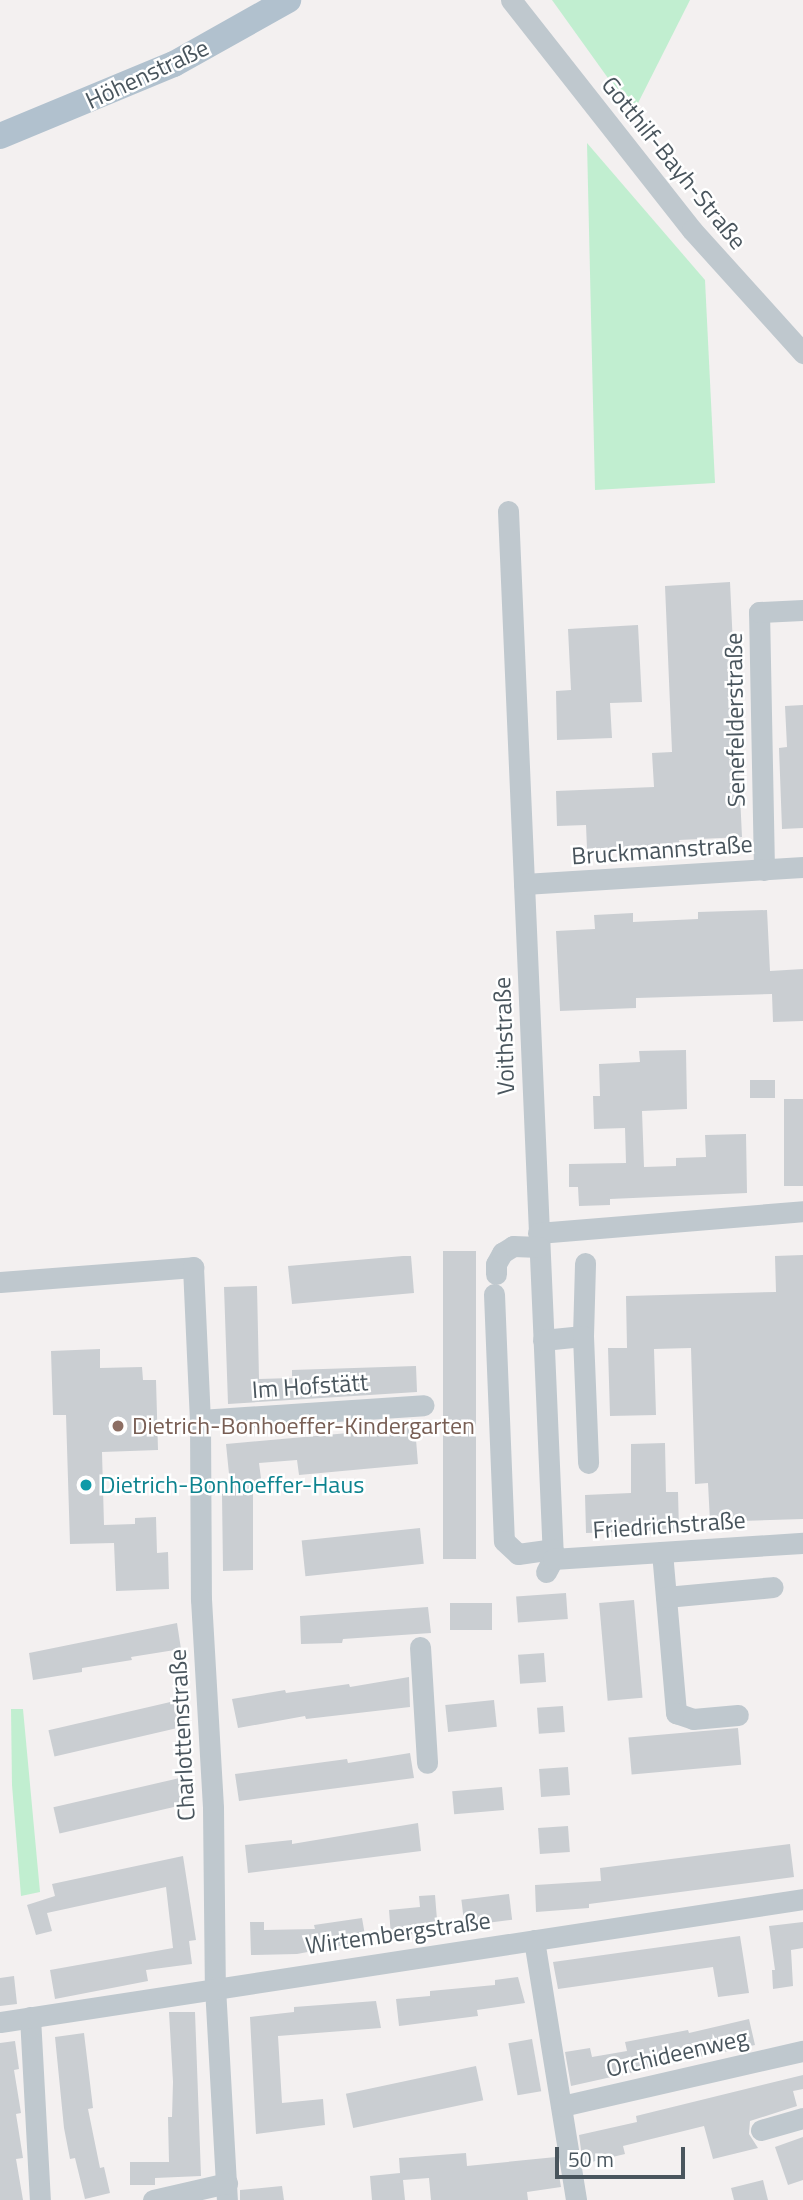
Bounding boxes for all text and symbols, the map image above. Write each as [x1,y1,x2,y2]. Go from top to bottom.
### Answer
street label: Höhenstraße [81,33,213,115]
street label: Gotthilf-Bayh-Straße [596,71,752,255]
street label: Senefelderstraße [719,633,751,807]
street label: Bruckmannstraße [570,829,754,871]
street label: Voithstraße [488,976,520,1096]
street label: Im Hofstätt [251,1368,369,1404]
place label: Dietrich-Bonhoeffer-Kindergarten [132,1412,475,1440]
marker: Dietrich-Bonhoeffer-Kindergarten [110,1418,126,1434]
place label: Dietrich-Bonhoeffer-Haus [100,1471,364,1499]
marker: Dietrich-Bonhoeffer-Haus [78,1477,94,1493]
street label: Friedrichstraße [592,1505,746,1545]
street label: Charlottenstraße [163,1648,201,1822]
street label: Wirtembergstraße [304,1906,492,1960]
street label: Orchideenweg [603,2023,751,2083]
scale bar [558,2134,688,2178]
text: 50 m [568,2143,614,2175]

